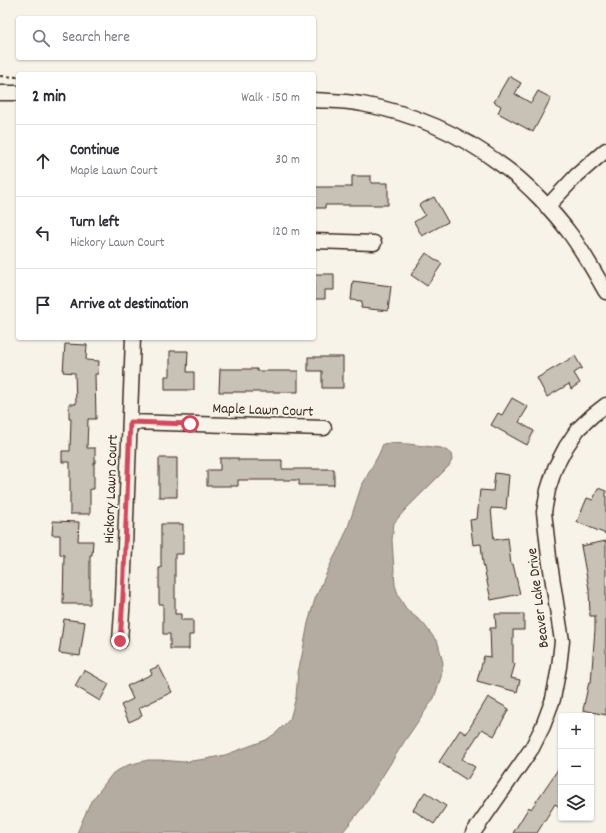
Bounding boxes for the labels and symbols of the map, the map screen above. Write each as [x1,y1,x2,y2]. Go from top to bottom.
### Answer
street label: Maple Lawn Court [212,398,314,424]
route start [181,415,199,433]
street label: Hickory Lawn Court [99,434,125,544]
street label: Beaver Lake Drive [522,546,556,649]
route end [111,632,129,650]

